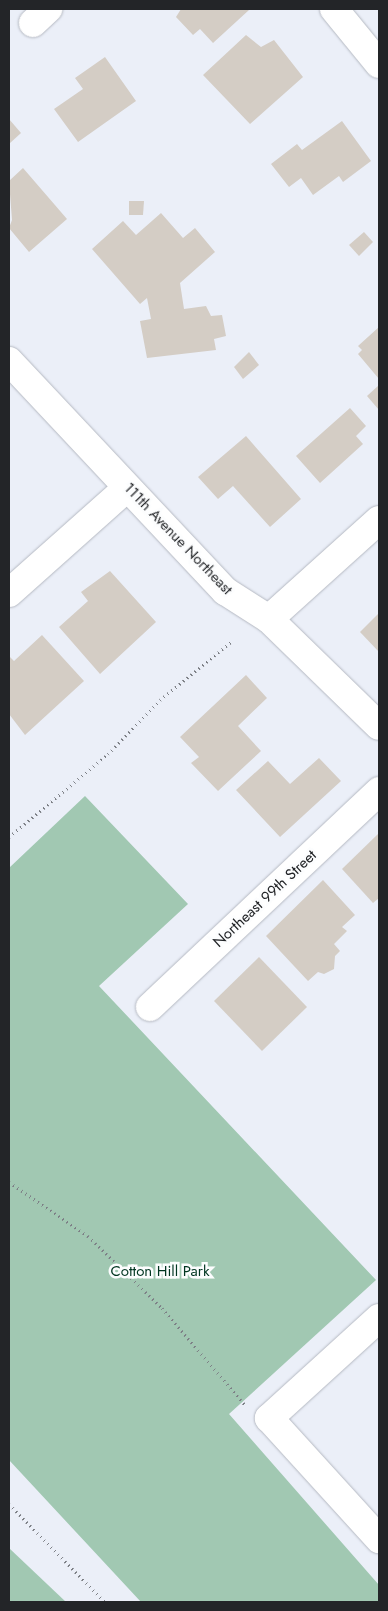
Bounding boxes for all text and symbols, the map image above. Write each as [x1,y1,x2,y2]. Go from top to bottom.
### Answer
street label: 111th Avenue Northeast [120,479,236,599]
street label: Northeast 99th Street [210,847,320,951]
park label: Cotton Hill Park [111,1263,209,1281]

